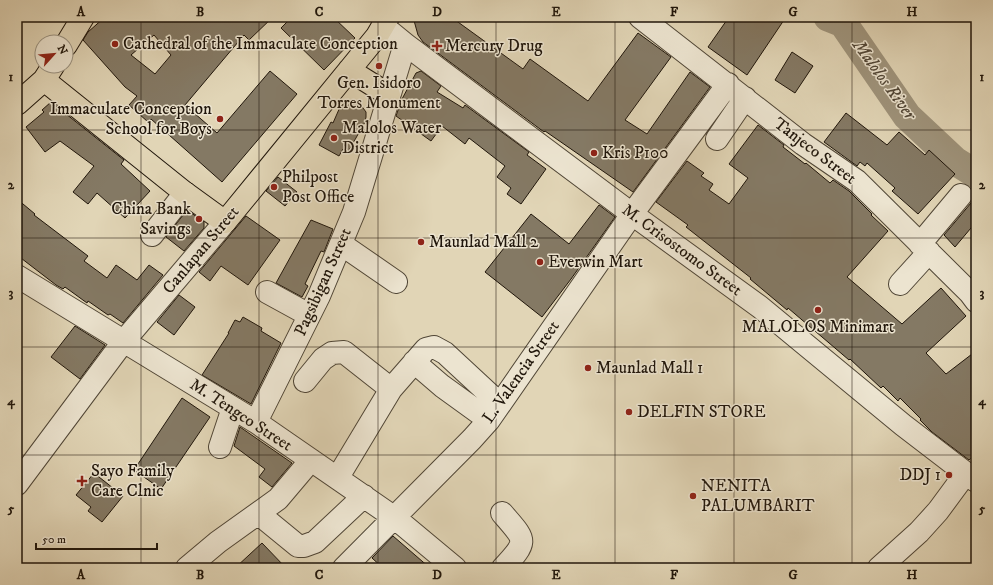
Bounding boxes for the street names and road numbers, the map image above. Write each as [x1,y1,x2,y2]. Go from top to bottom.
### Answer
street label: Tanjeco Street [769,113,861,190]
street label: M. Crisostomo Street [618,199,747,301]
street label: Canlapan Street [158,201,245,299]
street label: Pagsibigan Street [289,224,357,339]
street label: L. Valencia Street [477,316,565,428]
street label: M. Tengco Street [186,374,297,457]

